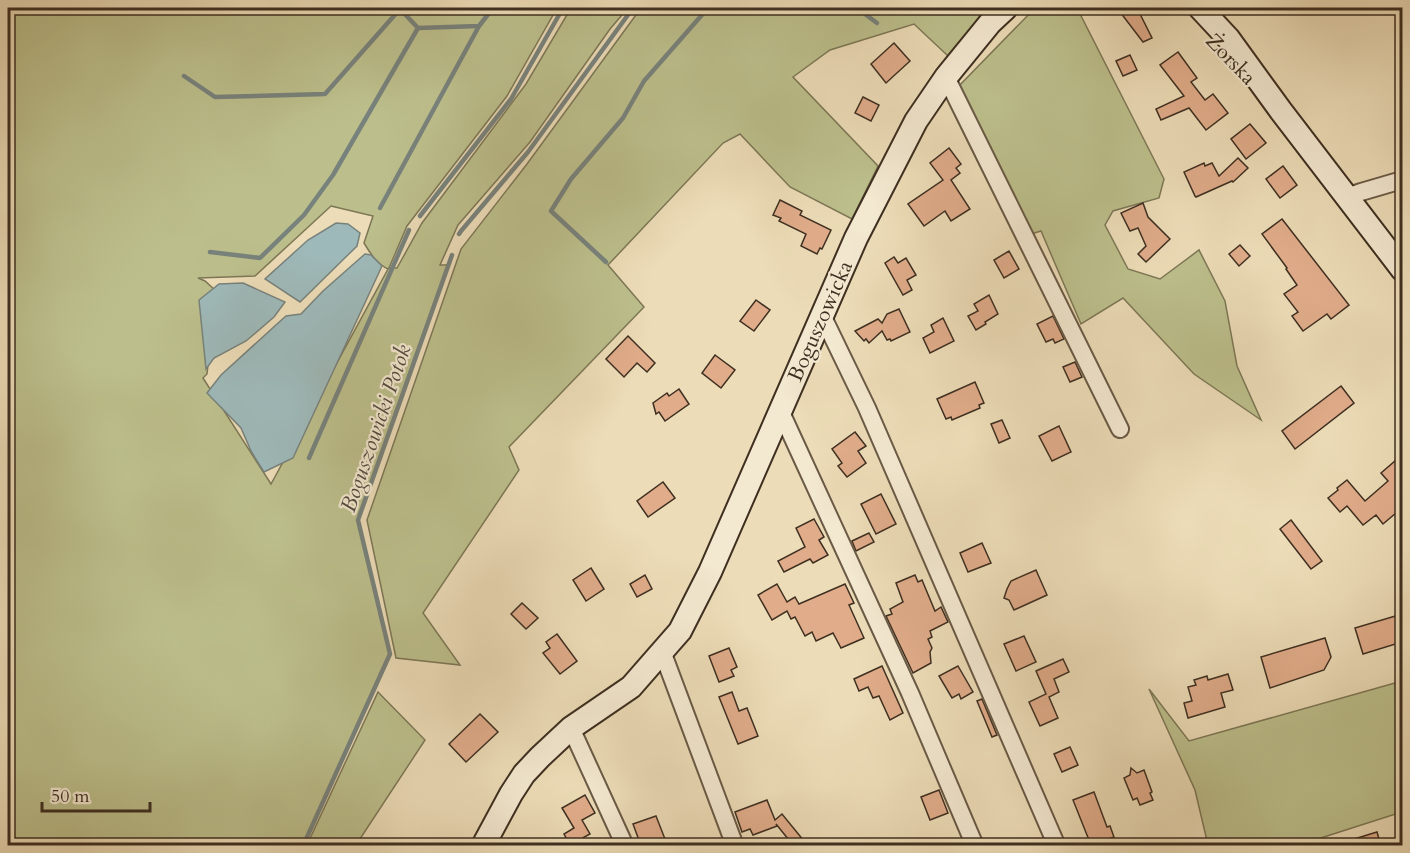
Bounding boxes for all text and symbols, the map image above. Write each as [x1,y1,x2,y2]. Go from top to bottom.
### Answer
street label: Żorska [1199,27,1262,91]
street label: Boguszowicka [781,256,860,386]
water label: Boguszowicki Potok [333,340,419,516]
scale bar [42,775,150,813]
text: 50 m [51,784,90,809]

